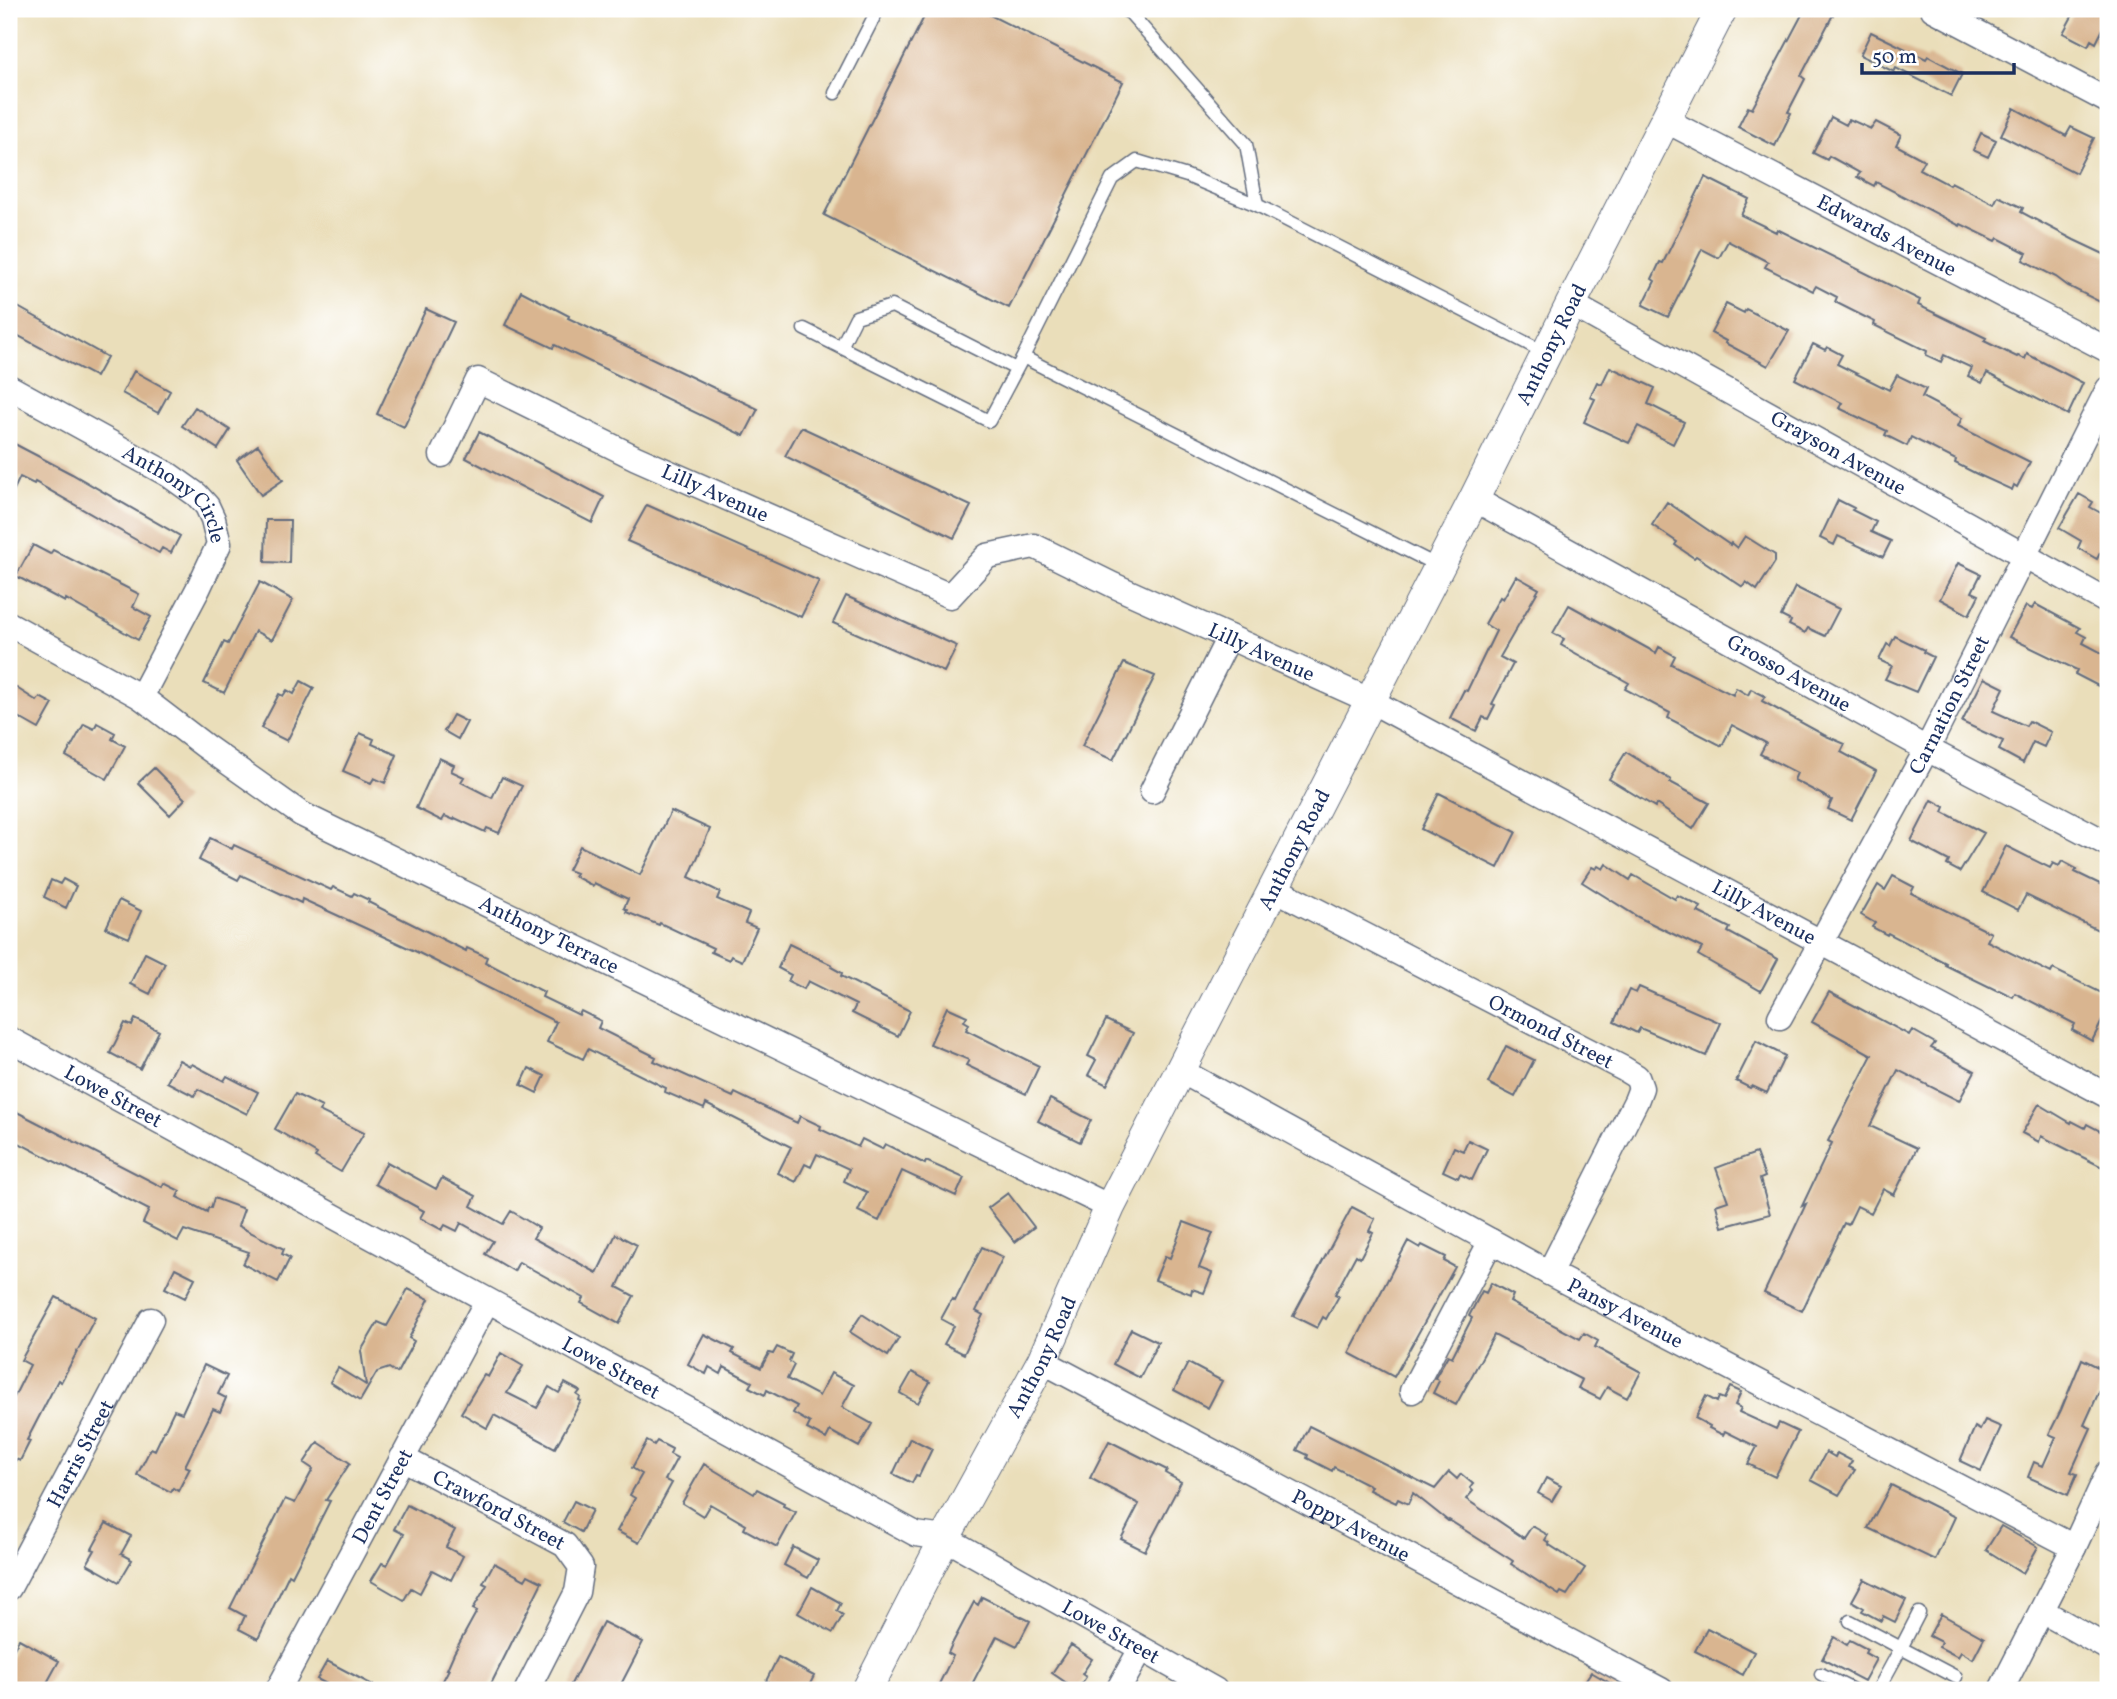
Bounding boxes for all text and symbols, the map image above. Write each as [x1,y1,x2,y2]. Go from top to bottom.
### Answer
scale bar [1862,32,2014,76]
text: 50 m [1872,43,1917,72]
street label: Edwards Avenue [1811,188,1961,285]
street label: Anthony Road [1510,279,1595,411]
street label: Grayson Avenue [1765,404,1911,503]
street label: Anthony Circle [116,439,231,546]
street label: Lilly Avenue [656,458,773,531]
street label: Lilly Avenue [1203,616,1319,690]
street label: Grosso Avenue [1721,628,1856,720]
street label: Carnation Street [1903,631,1998,780]
street label: Anthony Road [1252,785,1338,916]
street label: Lilly Avenue [1706,873,1821,953]
street label: Anthony Terrace [474,890,624,982]
street label: Ormond Street [1483,988,1618,1077]
street label: Lowe Street [58,1059,167,1136]
street label: Pansy Avenue [1562,1272,1688,1357]
street label: Anthony Road [1000,1292,1085,1424]
street label: Lowe Street [556,1330,665,1408]
street label: Harris Street [41,1395,122,1514]
street label: Dent Street [346,1444,421,1550]
street label: Crawford Street [427,1464,570,1559]
street label: Poppy Avenue [1286,1483,1415,1570]
street label: Lowe Street [1056,1594,1164,1672]

